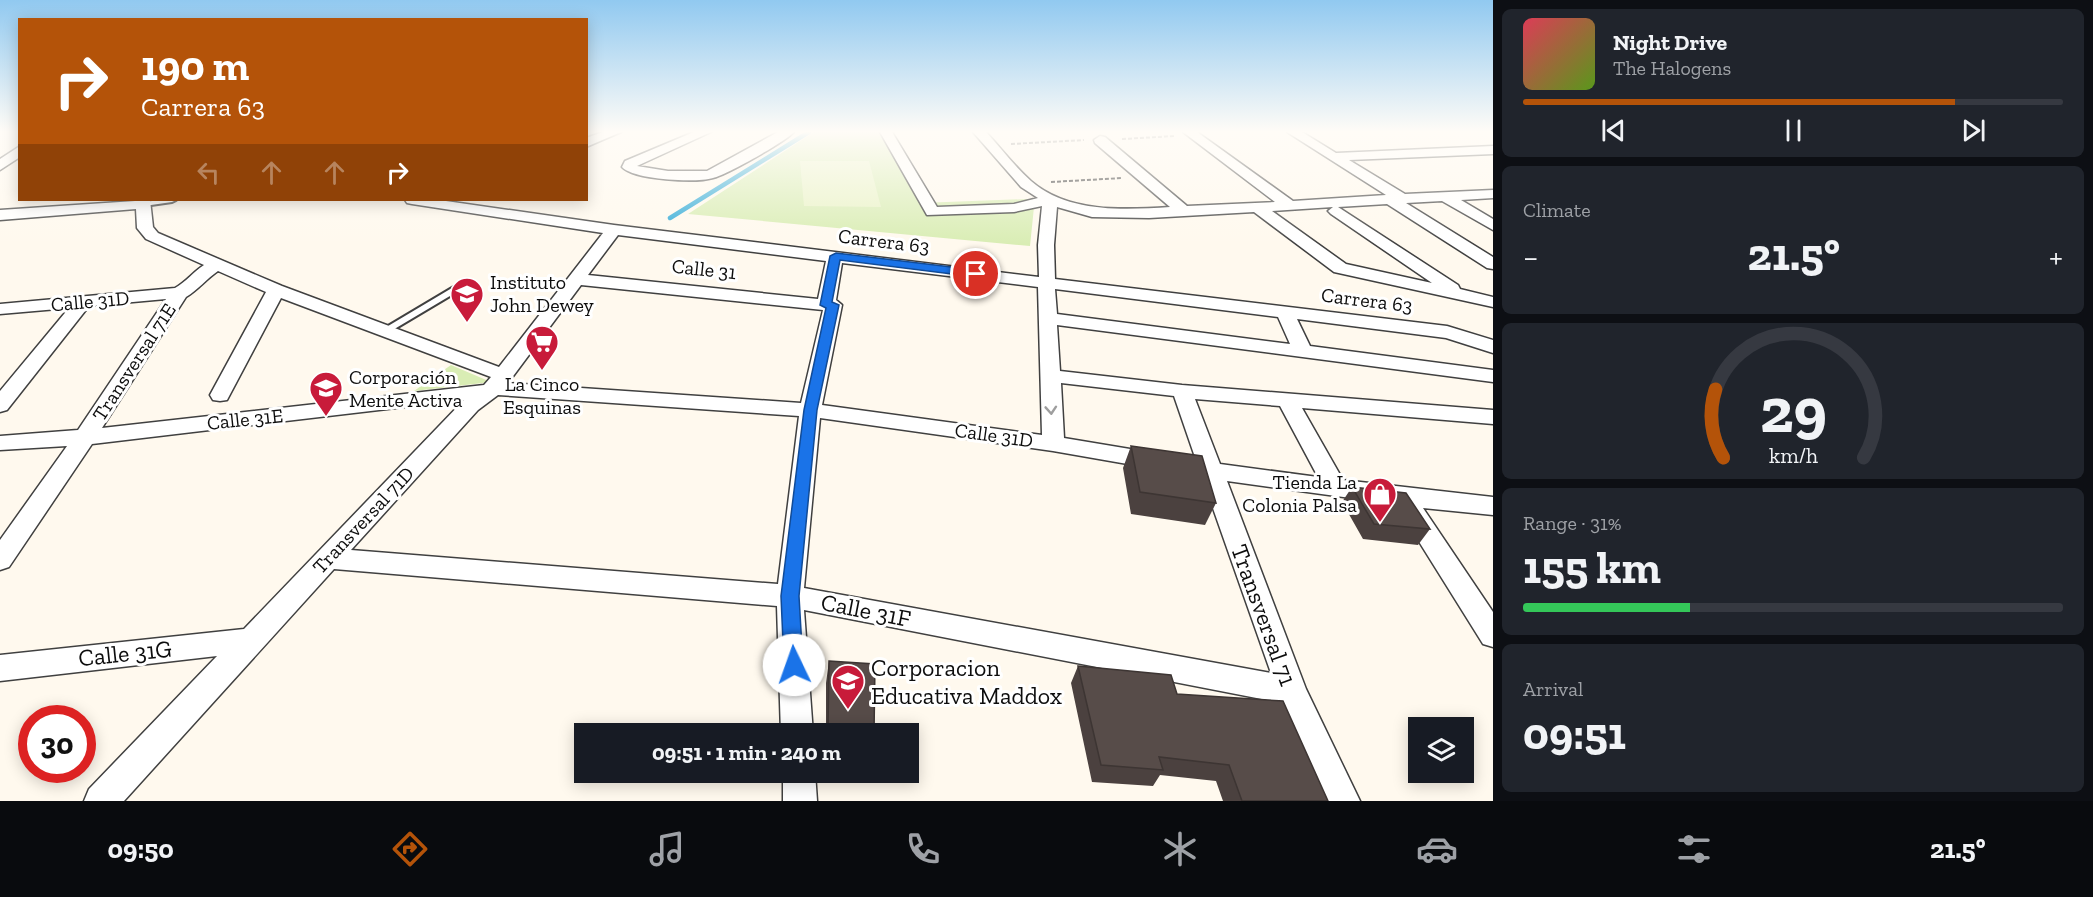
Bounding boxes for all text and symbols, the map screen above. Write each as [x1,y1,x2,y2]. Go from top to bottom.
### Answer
text: Night Drive [1613,29,1727,56]
text: 190 m [141,40,249,91]
icon: right [42,42,120,120]
text: The Halogens [1613,56,1731,80]
text: Carrera 63 [141,91,265,123]
icon: previous [1597,114,1630,147]
icon: pause [1777,114,1810,147]
icon: next [1957,114,1990,147]
icon: left [192,156,225,189]
icon: ahead [255,156,288,189]
icon: ahead [318,156,351,189]
icon: right [381,156,414,189]
text: Climate [1523,198,1591,222]
street label: Carrera 63 [837,223,931,259]
text: 21.5° [1748,228,1840,282]
text: − [1523,237,1538,276]
text: + [2049,237,2063,276]
pin [950,248,1001,299]
street label: Calle 31 [671,254,738,284]
icon: arrive [959,257,992,290]
place label: Instituto John Dewey [490,270,595,317]
school or university icon: Instituto John Dewey [449,276,485,323]
street label: Carrera 63 [1320,282,1414,318]
street label: Calle 31D [50,286,130,316]
street label: Transversal 71E [87,299,181,425]
supermarket icon: La Cinco Esquinas [524,324,560,371]
place label: Corporación Mente Activa [349,365,463,412]
school or university icon: Corporación Mente Activa [308,370,344,417]
place label: La Cinco Esquinas [503,372,581,419]
text: 29 [1760,373,1826,448]
street label: Calle 31E [206,403,284,435]
one-way arrow [1044,405,1057,414]
street label: Calle 31D [953,418,1035,452]
text: km/h [1769,443,1817,468]
street label: Transversal 71D [307,462,419,578]
place label: Tienda La Colonia Palsa [1242,470,1357,517]
shop icon: Tienda La Colonia Palsa [1362,476,1398,523]
text: Range · 31% [1523,511,1622,535]
street label: Transversal 71 [1225,540,1303,690]
text: 155 km [1523,541,1661,595]
street label: Calle 31F [819,587,913,633]
position arrow [762,633,826,697]
street label: Calle 31G [77,634,173,672]
place label: Corporacion Educativa Maddox [871,653,1062,710]
school or university icon: Corporacion Educativa Maddox [830,663,866,710]
text: Arrival [1523,677,1583,701]
speed limit sign: 30 [18,705,96,783]
text: 09:51 [1523,707,1626,761]
map controls [1408,717,1474,783]
button: layers [1408,717,1474,783]
text: 09:51 · 1 min · 240 m [652,739,841,766]
icon: directions [389,828,431,870]
icon: music [646,828,688,870]
icon: phone [902,828,944,870]
icon: climate [1159,828,1201,870]
icon: car [1416,828,1458,870]
icon: filters [1673,828,1715,870]
text: 09:50 [107,833,174,865]
text: 21.5° [1930,833,1985,865]

